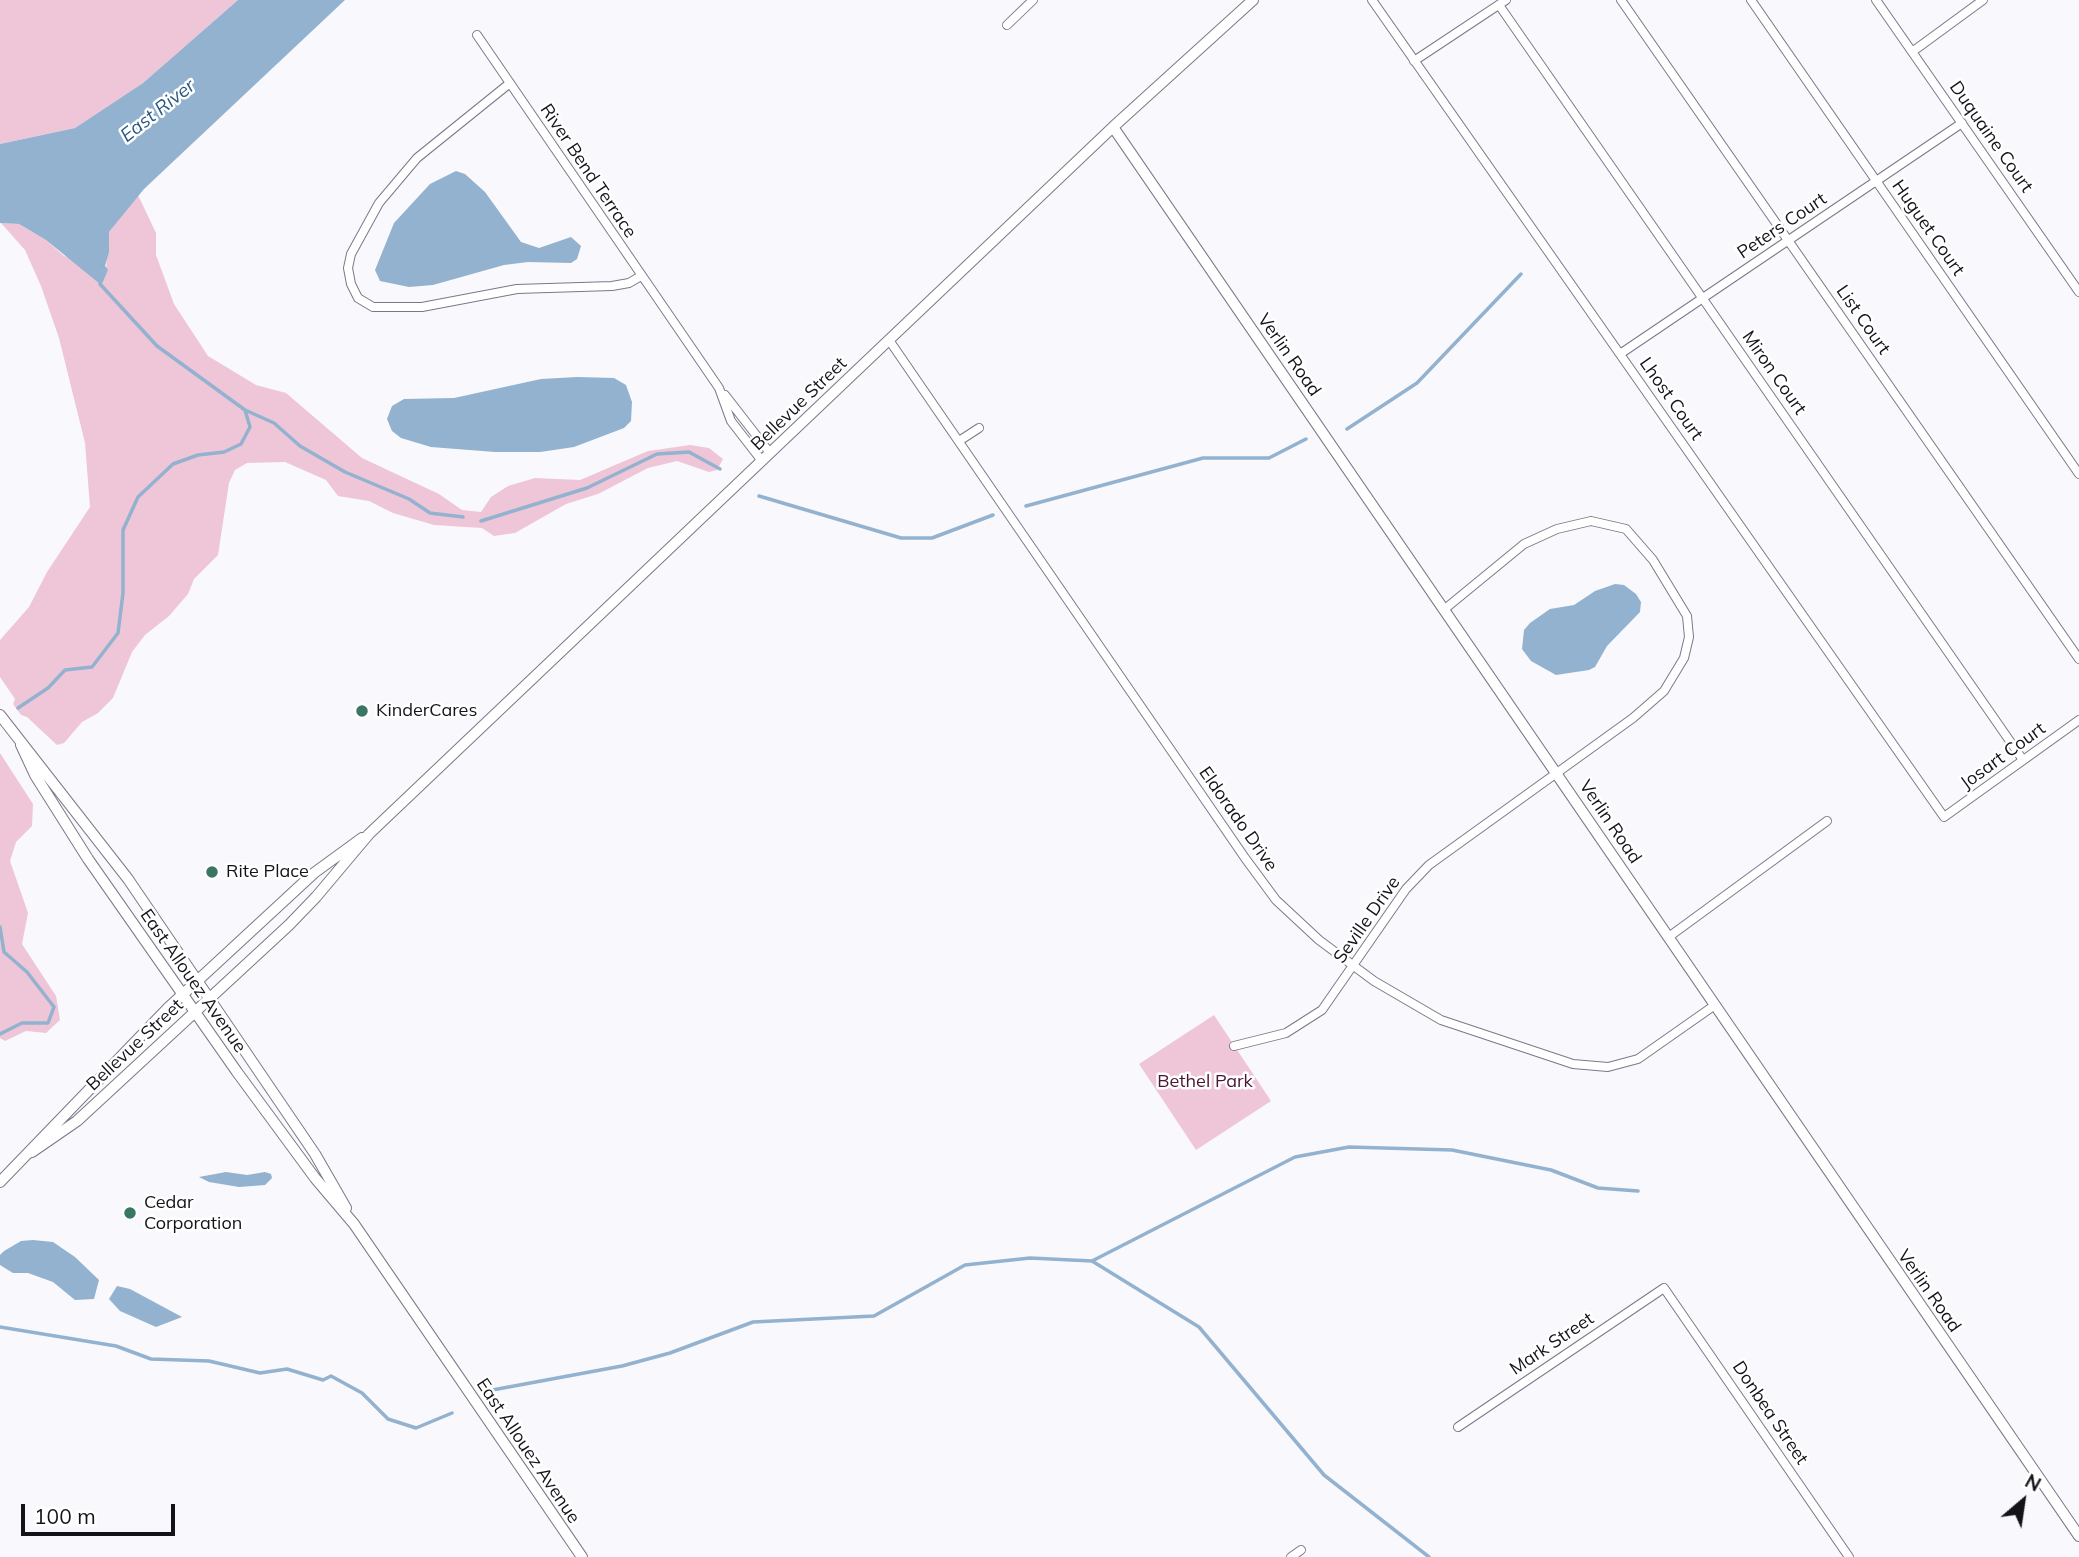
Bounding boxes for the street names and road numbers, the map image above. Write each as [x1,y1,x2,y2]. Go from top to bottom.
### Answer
street label: Duquaine Court [1945,77,2037,197]
street label: River Bend Terrace [535,100,641,242]
street label: Huguet Court [1887,176,1969,280]
street label: Peters Court [1733,188,1831,264]
street label: List Court [1831,281,1895,359]
street label: Verlin Road [1253,310,1325,400]
street label: Miron Court [1737,327,1811,419]
street label: Bellevue Street [747,353,851,455]
street label: Lhost Court [1635,353,1707,445]
street label: Josart Court [1956,718,2050,794]
street label: Eldorado Drive [1194,763,1282,875]
street label: Verlin Road [1574,776,1646,868]
street label: Seville Drive [1329,872,1405,968]
street label: East Allouez Avenue [135,905,251,1057]
street label: Bellevue Street [82,995,188,1095]
street label: Verlin Road [1893,1246,1965,1336]
street label: Mark Street [1506,1308,1598,1380]
street label: Donbea Street [1727,1357,1813,1469]
street label: East Allouez Avenue [472,1374,584,1528]

